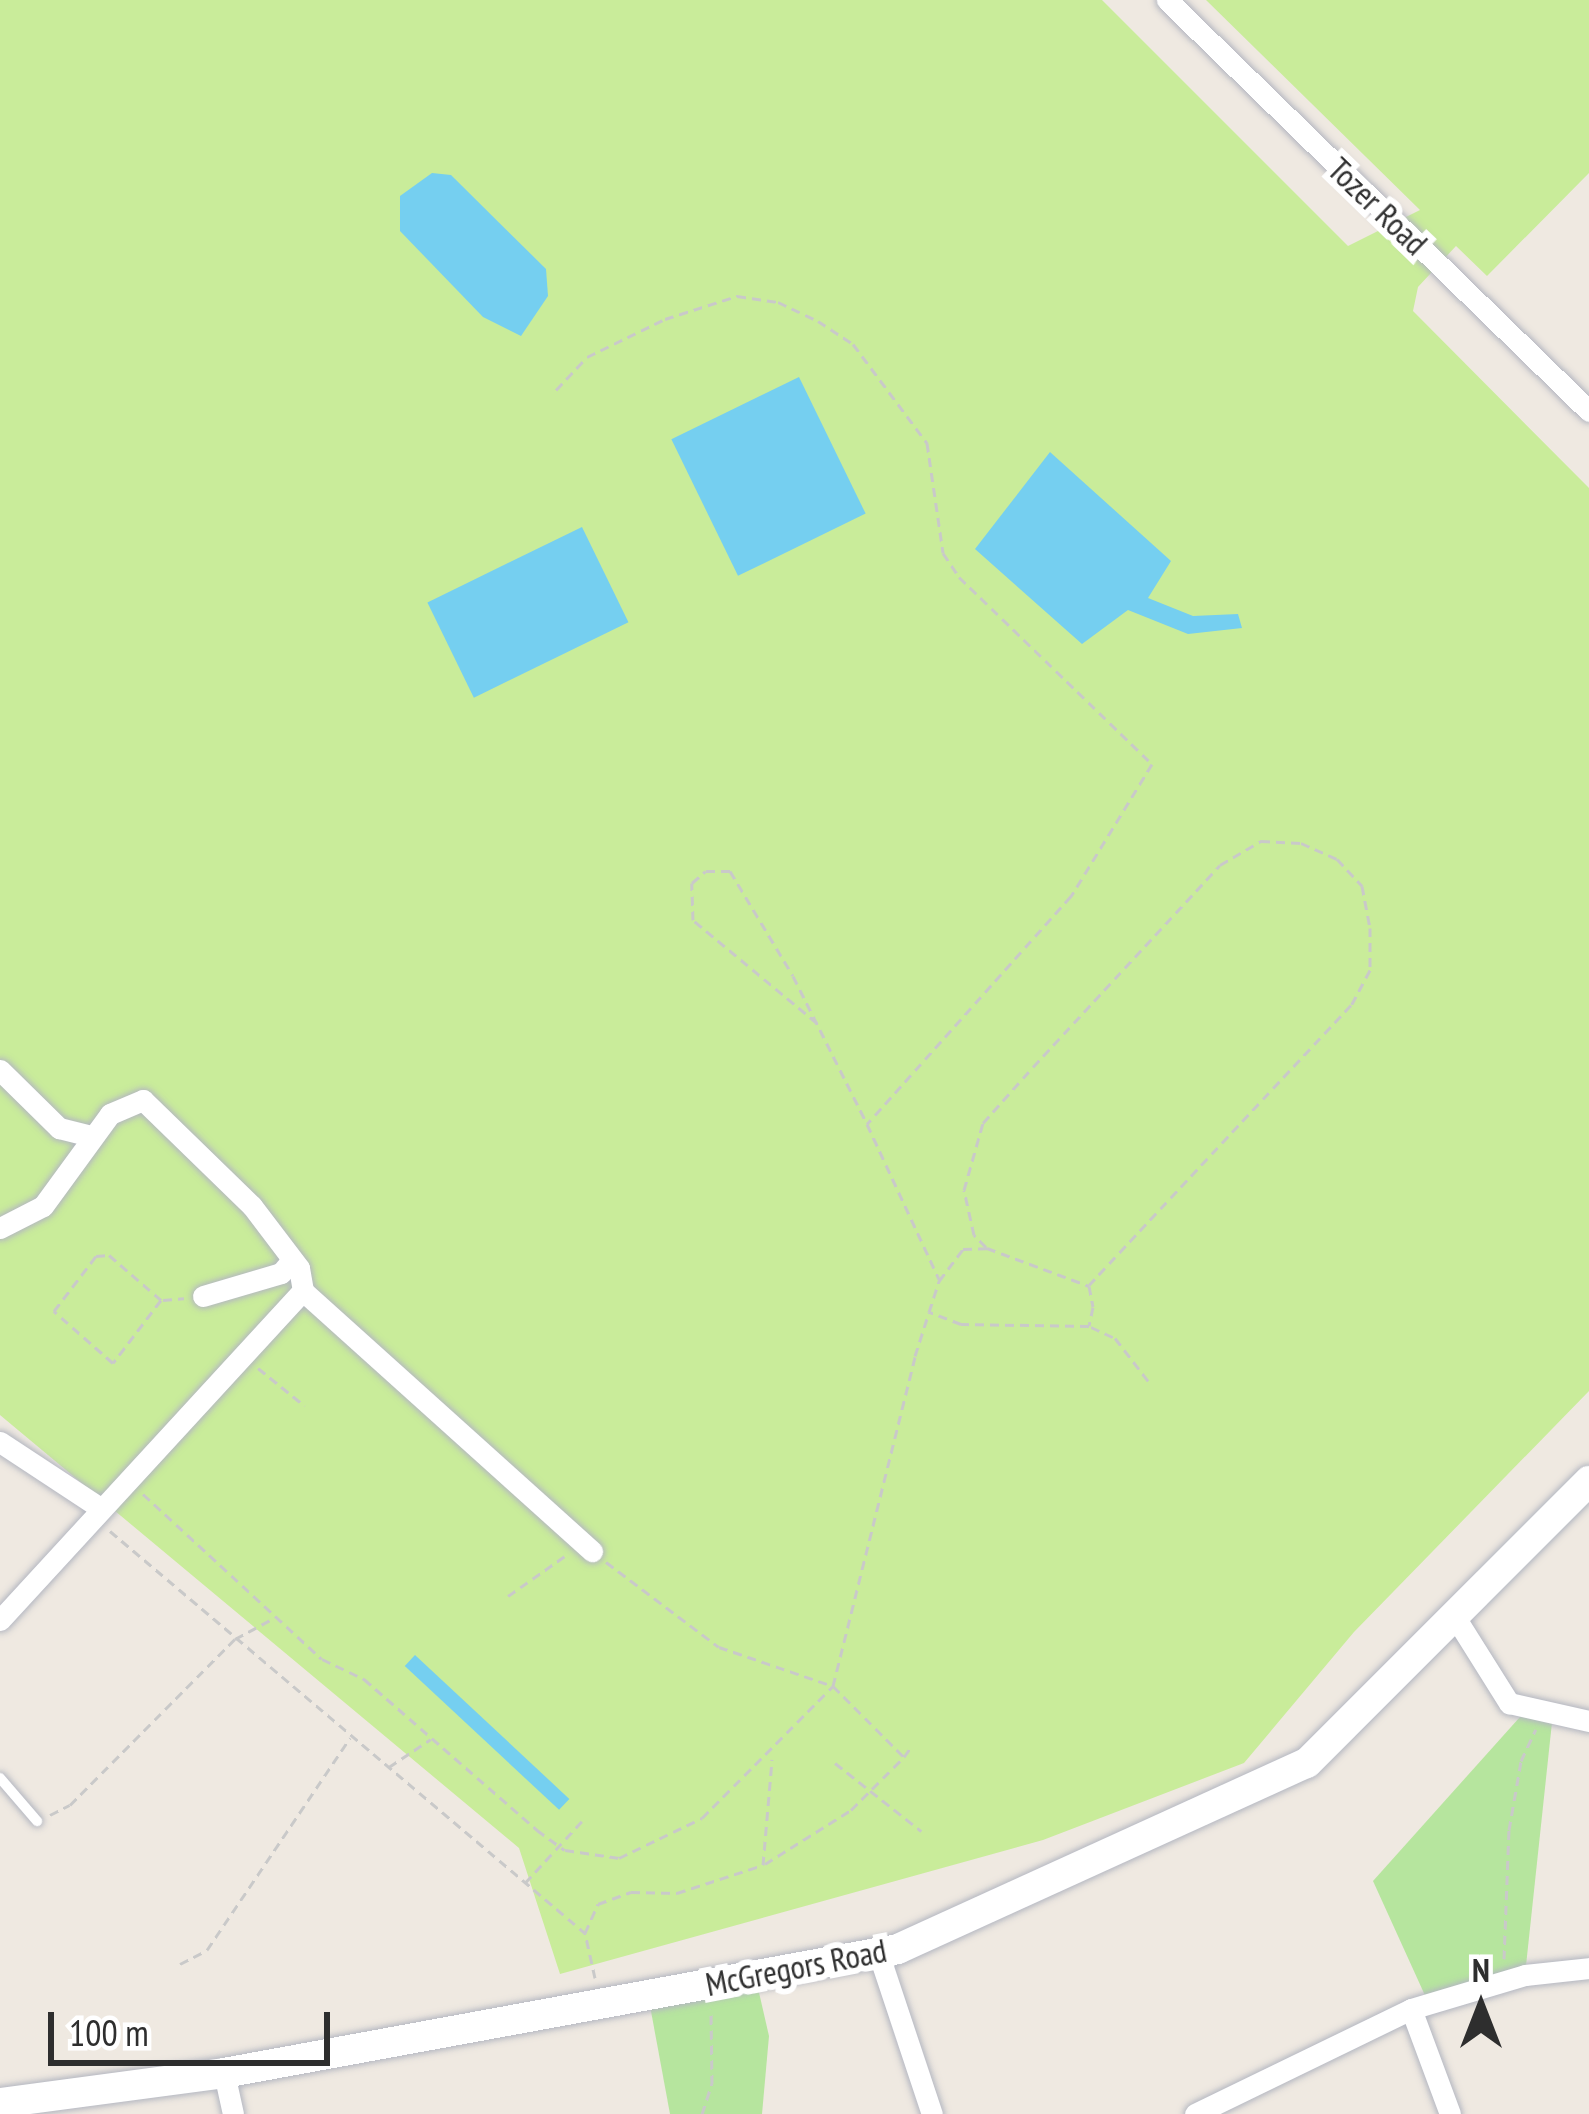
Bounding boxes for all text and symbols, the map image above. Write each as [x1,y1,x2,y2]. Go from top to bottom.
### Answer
street label: Tozer Road [1320,149,1436,263]
street label: McGregors Road [702,1930,890,2004]
north arrow [1421,1946,1541,2066]
text: N [1472,1948,1490,1991]
scale bar [54,1988,336,2062]
text: 100 m [69,2009,149,2056]

